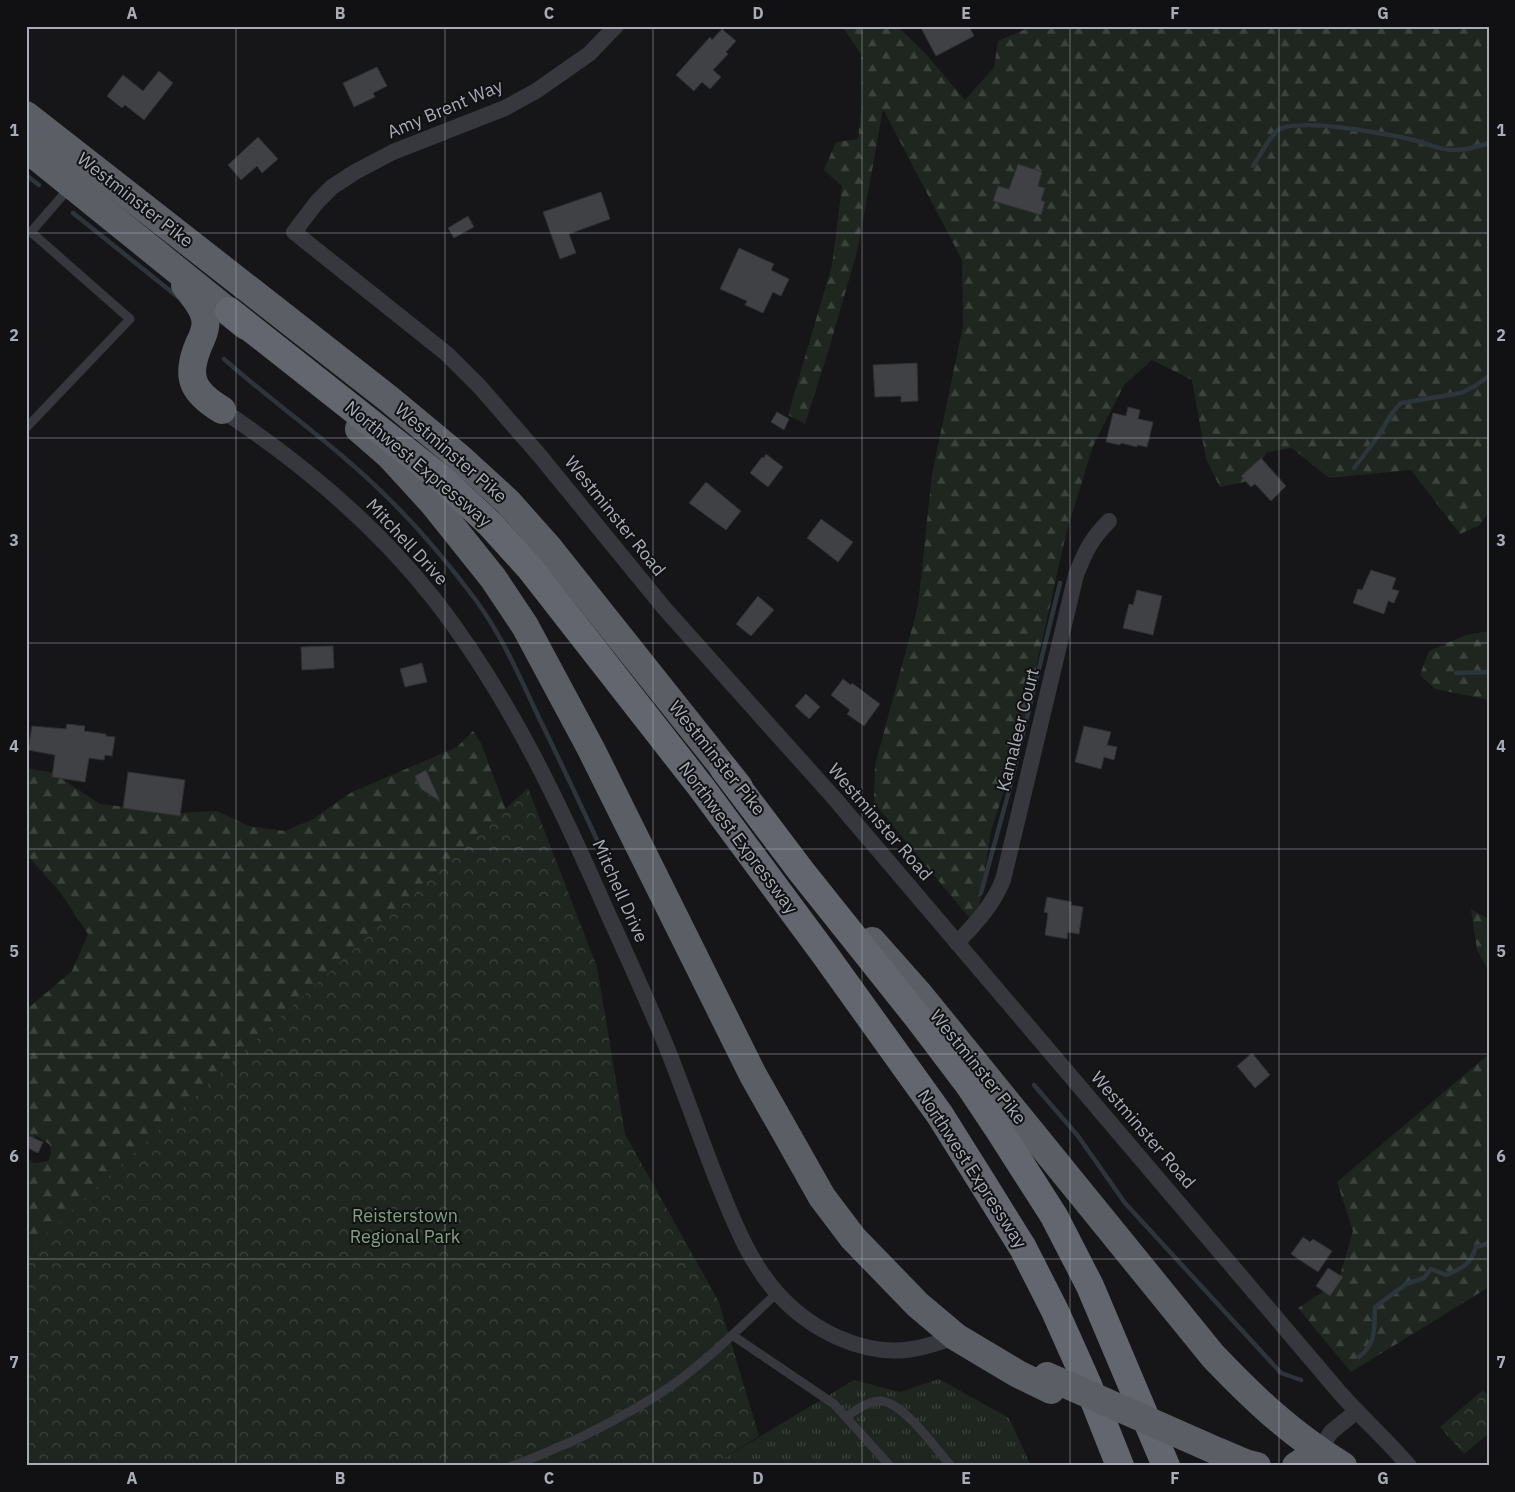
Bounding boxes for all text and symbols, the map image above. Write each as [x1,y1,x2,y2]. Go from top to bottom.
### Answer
text: A [127,3,138,23]
text: B [335,3,346,23]
text: C [544,3,554,23]
text: D [752,3,764,23]
text: E [961,3,971,23]
text: F [1170,3,1180,23]
text: G [1377,3,1389,23]
street label: Amy Brent Way [383,74,506,143]
text: 1 [9,120,19,140]
text: 1 [1496,120,1506,140]
street label: Westminster Pike [73,147,198,252]
text: 2 [9,325,19,345]
text: 2 [1496,325,1506,345]
street label: Northwest Expressway [340,395,496,532]
street label: Westminster Pike [391,398,512,508]
street label: Westminster Road [560,451,671,580]
street label: Mitchell Drive [361,494,453,590]
text: 3 [9,530,19,550]
text: 3 [1496,530,1506,550]
street label: Kamaleer Court [991,666,1044,794]
street label: Westminster Pike [664,696,771,820]
text: 4 [9,736,19,756]
text: 4 [1496,736,1506,756]
street label: Northwest Expressway [674,757,803,918]
street label: Westminster Road [823,758,938,885]
street label: Mitchell Drive [588,836,653,946]
text: 5 [9,941,19,961]
text: 5 [1496,941,1506,961]
street label: Westminster Pike [925,1005,1032,1129]
street label: Westminster Road [1086,1066,1201,1193]
street label: Northwest Expressway [912,1085,1032,1252]
text: 6 [9,1146,19,1166]
text: 6 [1496,1146,1506,1166]
park label: Reisterstown Regional Park [350,1204,461,1248]
text: 7 [9,1352,19,1372]
text: 7 [1496,1352,1506,1372]
text: A [127,1468,138,1488]
text: B [335,1468,346,1488]
text: C [544,1468,554,1488]
text: D [752,1468,764,1488]
text: E [961,1468,971,1488]
text: F [1170,1468,1180,1488]
text: G [1377,1468,1389,1488]

